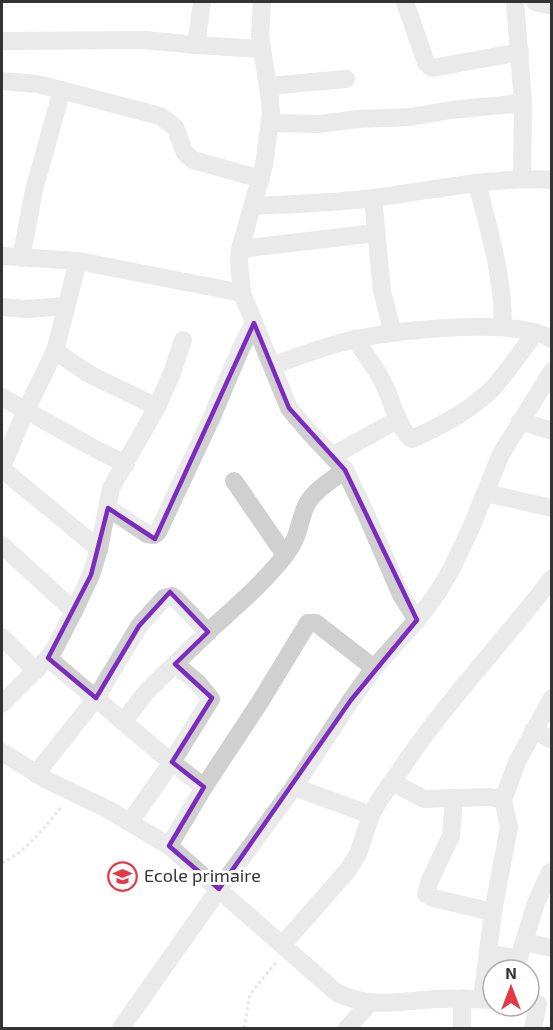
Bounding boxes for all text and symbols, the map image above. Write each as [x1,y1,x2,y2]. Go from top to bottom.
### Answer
school or university icon: Ecole primaire [107,860,139,892]
place label: Ecole primaire [144,864,261,886]
north arrow [481,958,541,1018]
text: N [505,963,517,982]

